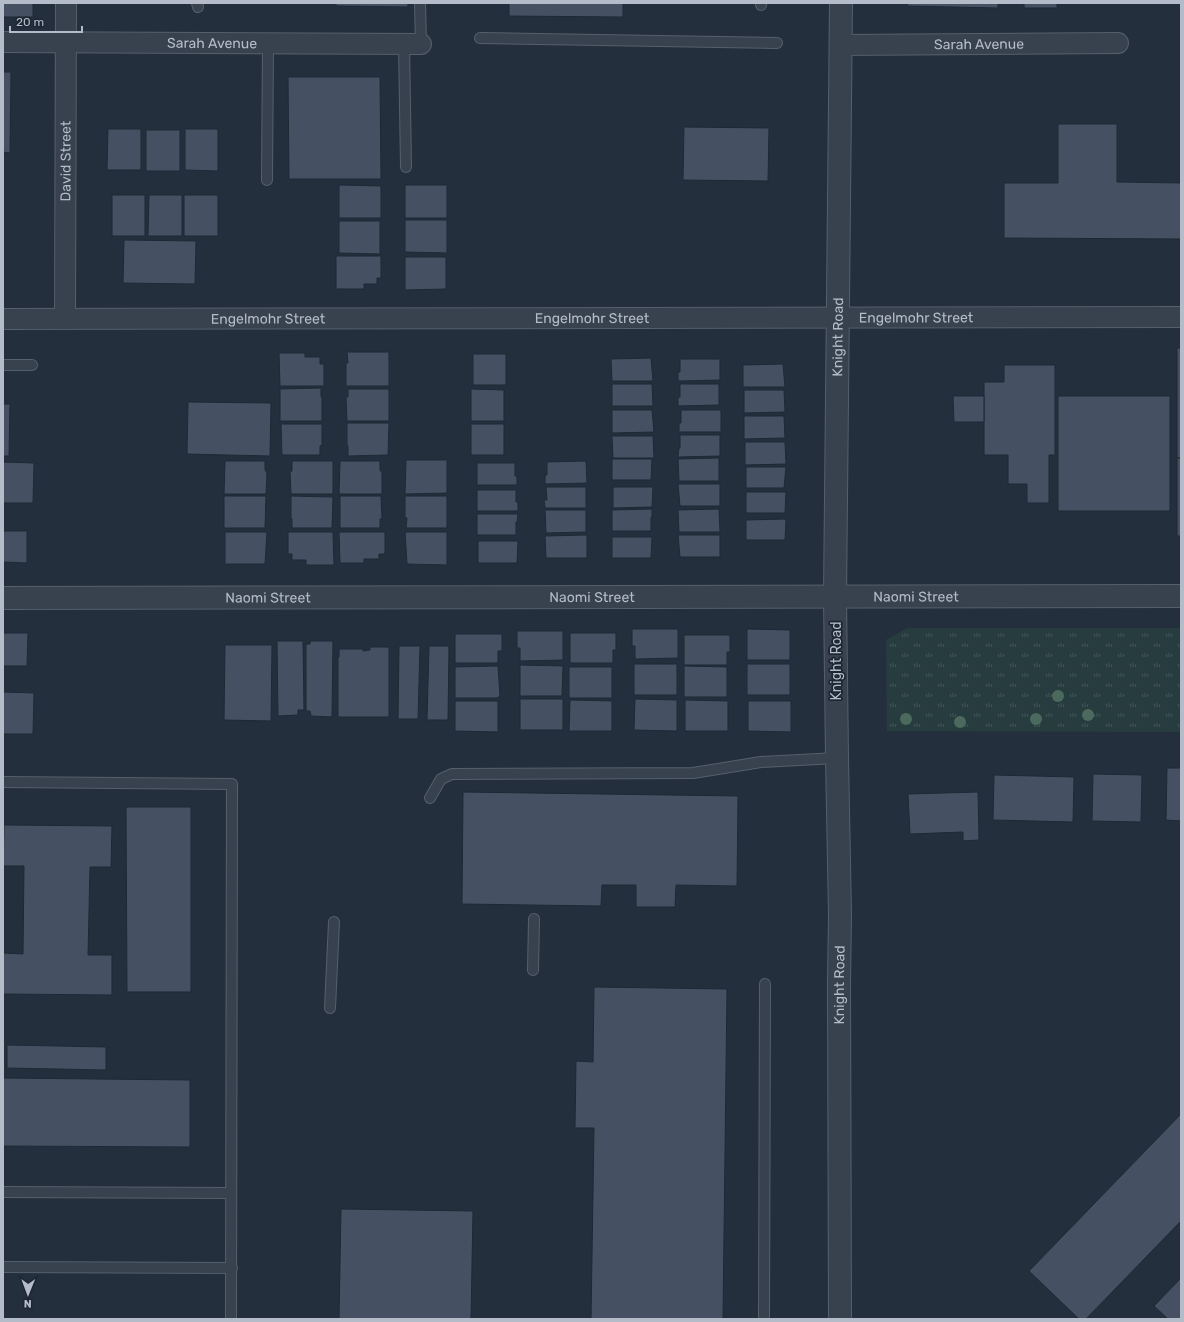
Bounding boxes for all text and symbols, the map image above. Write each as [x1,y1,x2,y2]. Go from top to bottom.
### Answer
scale bar [10,8,82,34]
text: 20 m [16,15,44,29]
street label: Sarah Avenue [167,35,257,52]
street label: Sarah Avenue [934,36,1024,53]
street label: David Street [57,120,75,201]
street label: Knight Road [829,297,847,377]
street label: Engelmohr Street [859,309,974,327]
street label: Engelmohr Street [211,310,326,328]
street label: Engelmohr Street [535,310,650,327]
street label: Naomi Street [873,588,959,606]
street label: Naomi Street [225,589,311,607]
street label: Naomi Street [549,589,635,606]
street label: Knight Road [828,621,845,701]
street label: Knight Road [831,945,849,1025]
north arrow [8,1274,48,1314]
text: N [24,1297,32,1310]

